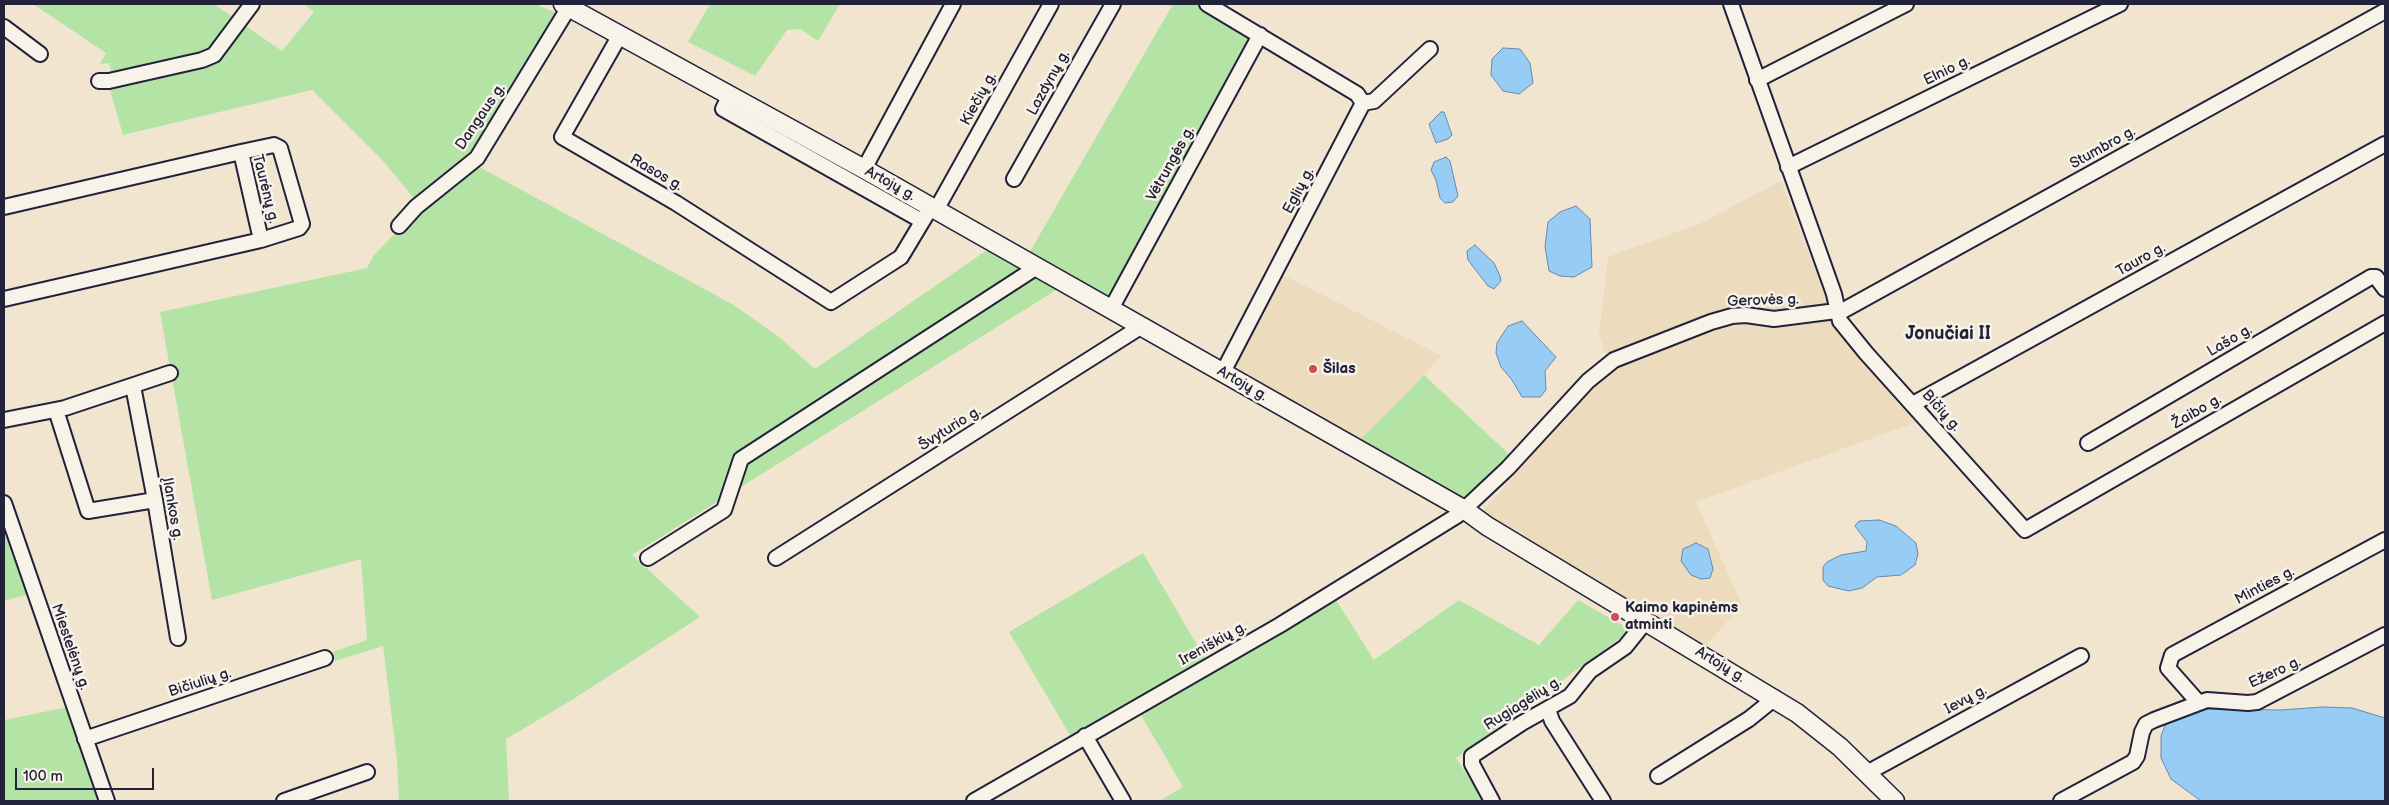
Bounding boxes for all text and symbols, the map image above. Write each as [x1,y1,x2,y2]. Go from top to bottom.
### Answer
street label: Lazdynų g. [1024,47,1074,119]
street label: Elnio g. [1921,52,1973,90]
street label: Kiečių g. [957,69,1001,129]
street label: Dangaus g. [452,80,510,154]
street label: Vėtrungės g. [1143,123,1199,205]
street label: Stumbro g. [2067,123,2139,173]
street label: Rasos g. [626,151,686,195]
street label: Taurėnų g. [248,153,282,225]
street label: Artojų g. [862,163,918,205]
street label: Eglių g. [1279,165,1319,217]
street label: Tauro g. [2113,239,2169,281]
street label: Gerovės g. [1727,291,1799,311]
street label: Lašo g. [2204,321,2256,361]
district label: Jonučiai II [1905,323,1991,345]
place label: Šilas [1323,360,1356,378]
street label: Artojų g. [1214,362,1270,406]
marker: Šilas [1307,363,1319,375]
street label: Bičių g. [1918,387,1964,435]
street label: Žaibo g. [2169,391,2225,433]
street label: Švyturio g. [915,403,985,455]
street label: Įlankos g. [158,476,186,542]
street label: Minties g. [2232,563,2298,609]
place label: Kaimo kapinėms atminti [1625,599,1738,634]
street label: Miestelėnų g. [47,602,93,692]
marker: Kaimo kapinėms atminti [1609,611,1621,623]
street label: Ireniškių g. [1176,618,1250,670]
street label: Artojų g. [1692,643,1748,687]
street label: Ežero g. [2246,653,2304,693]
street label: Bičiulių g. [166,664,234,702]
street label: Rugiagėlių g. [1481,673,1565,735]
street label: Ievų g. [1942,681,1990,719]
scale bar [18,758,156,790]
text: 100 m [23,767,63,786]

